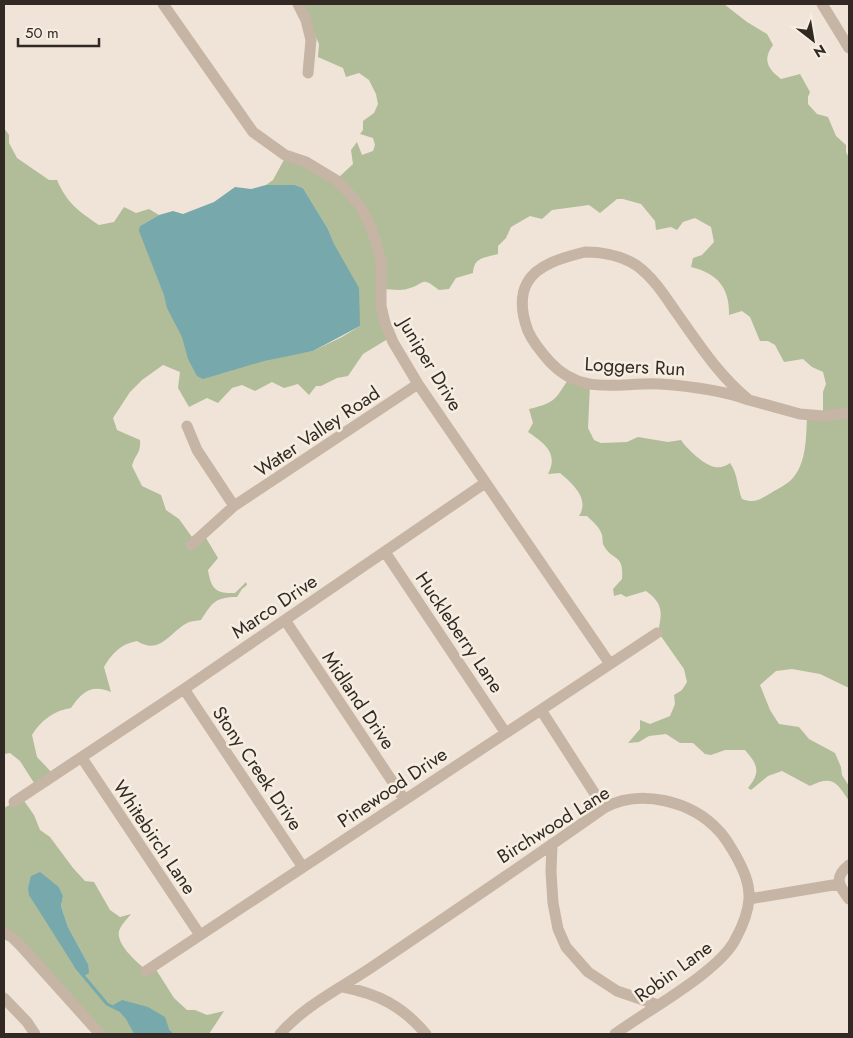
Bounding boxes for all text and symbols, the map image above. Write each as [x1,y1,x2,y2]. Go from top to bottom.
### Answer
scale bar [18,15,99,47]
north arrow [788,15,838,65]
text: 50 m [25,22,59,44]
text: N [810,40,830,63]
street label: Juniper Drive [391,310,469,416]
street label: Loggers Run [584,350,686,383]
street label: Water Valley Road [249,379,385,483]
street label: Huckleberry Lane [409,566,510,698]
street label: Marco Drive [226,568,323,645]
street label: Midland Drive [316,646,402,755]
street label: Stony Creek Drive [206,701,309,836]
street label: Pinewood Drive [332,741,453,834]
street label: Whitebirch Lane [106,775,203,900]
street label: Birchwood Lane [492,779,615,870]
street label: Robin Lane [629,934,718,1009]

